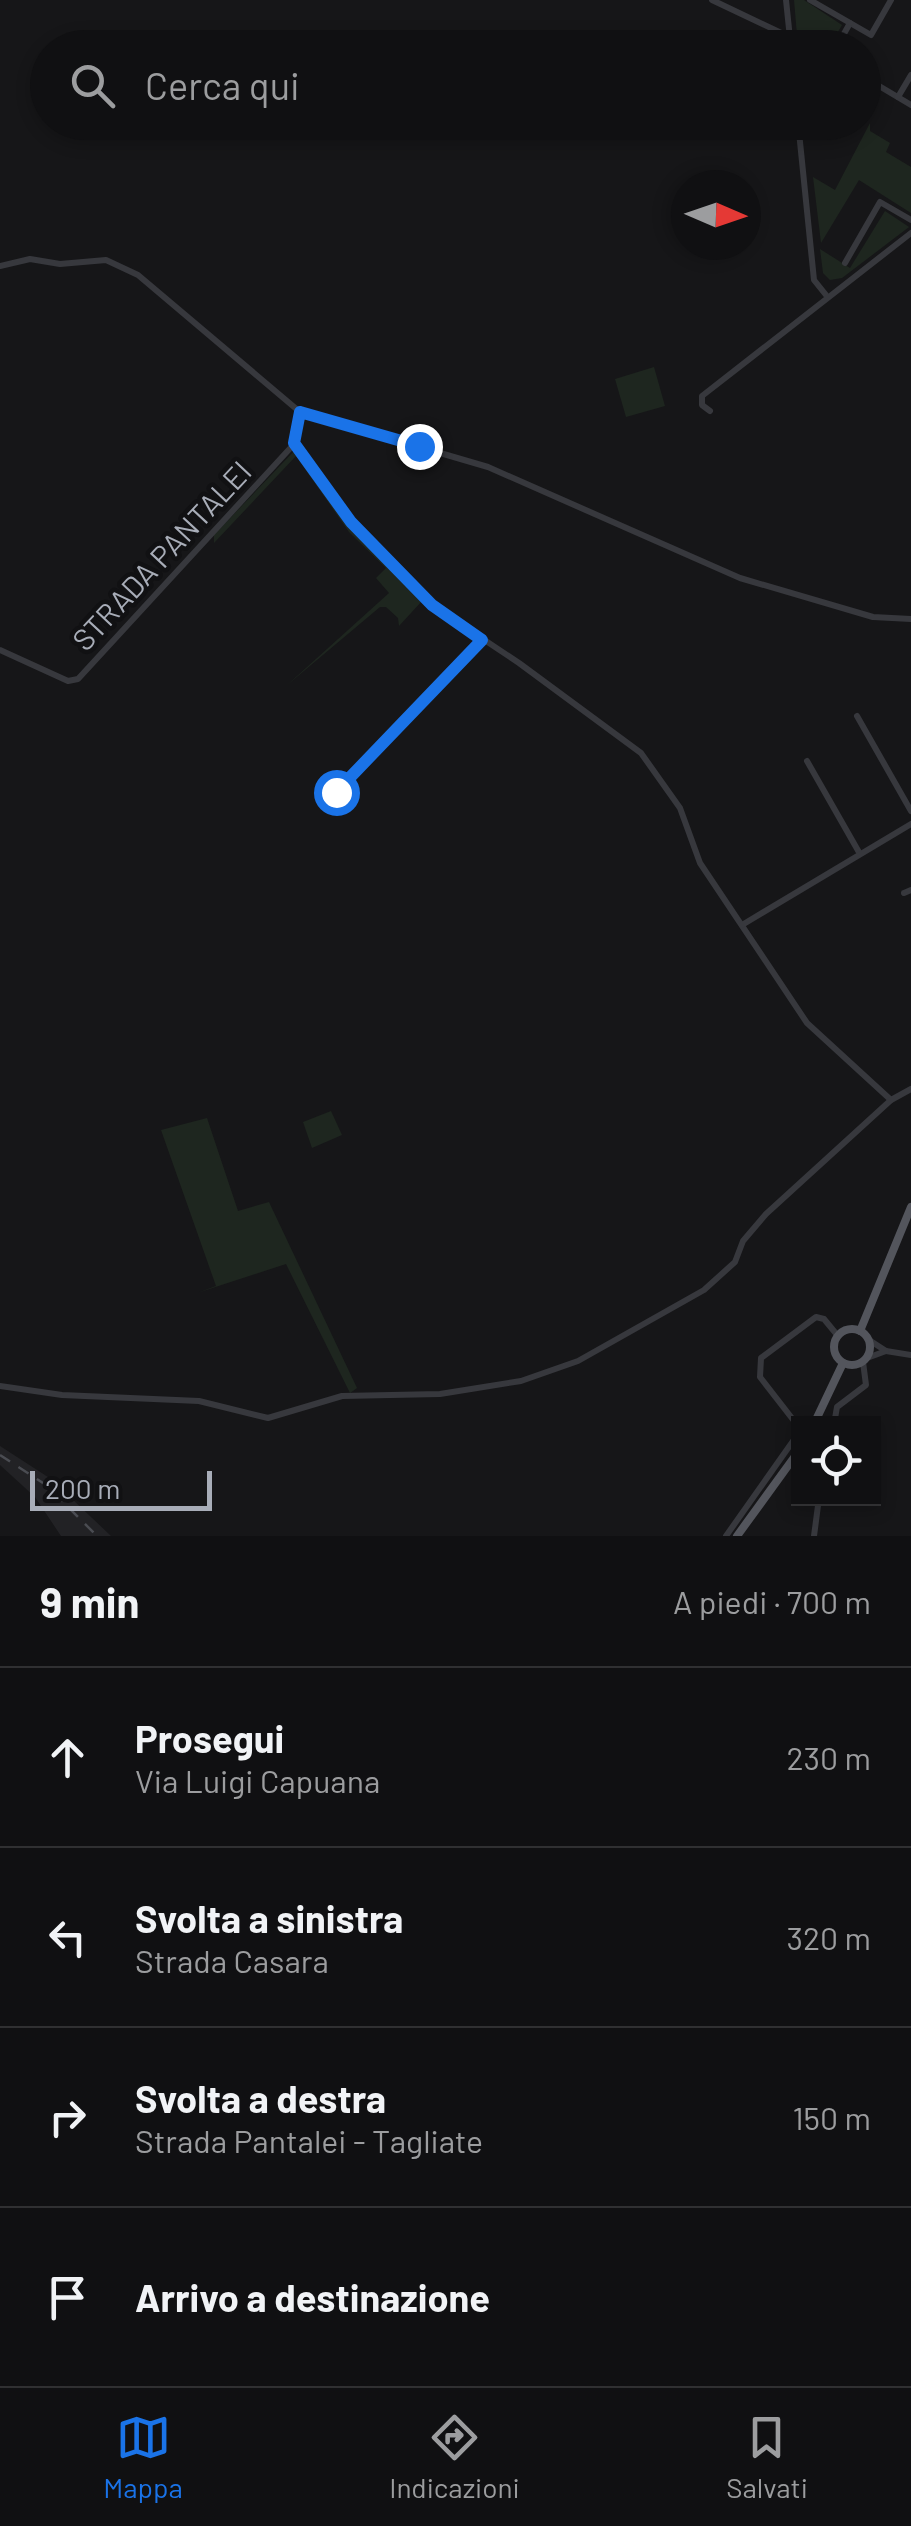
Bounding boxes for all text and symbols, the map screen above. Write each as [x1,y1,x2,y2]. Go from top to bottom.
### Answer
search box [30,30,881,140]
icon: search [65,58,120,113]
text: Cerca qui [145,62,300,108]
north arrow [671,170,761,260]
route end [397,424,443,470]
street label: STRADA PANTALEI [64,453,258,657]
route start [314,770,360,816]
map controls [791,1416,881,1506]
button: locate [791,1416,881,1506]
scale bar [30,1466,212,1510]
text: 200 m [45,1471,120,1505]
text: 9 min [40,1576,139,1626]
text: A piedi · 700 m [673,1582,871,1620]
text: Prosegui [135,1715,284,1761]
icon: ahead [40,1730,95,1785]
text: 230 m [787,1738,871,1776]
text: Via Luigi Capuana [135,1761,380,1799]
text: Svolta a sinistra [135,1895,403,1941]
icon: left [40,1910,95,1965]
text: 320 m [786,1918,871,1956]
text: Strada Casara [135,1941,329,1979]
text: Svolta a destra [135,2075,386,2121]
icon: right [40,2090,95,2145]
text: 150 m [792,2098,871,2136]
text: Strada Pantalei - Tagliate [135,2121,483,2159]
icon: arrive [40,2270,95,2325]
text: Arrivo a destinazione [135,2274,490,2320]
tab: Mappa [103,2410,183,2504]
tab: Indicazioni [389,2410,520,2504]
tab: Salvati [726,2410,808,2504]

